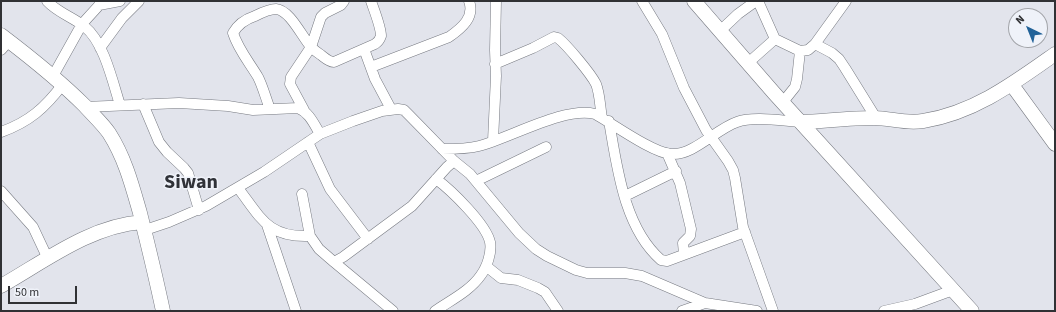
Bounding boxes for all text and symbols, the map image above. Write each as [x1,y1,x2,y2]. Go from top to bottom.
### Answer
north arrow [1008,8,1048,48]
text: N [1012,12,1028,28]
district label: Siwan [164,172,218,196]
scale bar [10,278,79,304]
text: 50 m [15,284,39,301]

